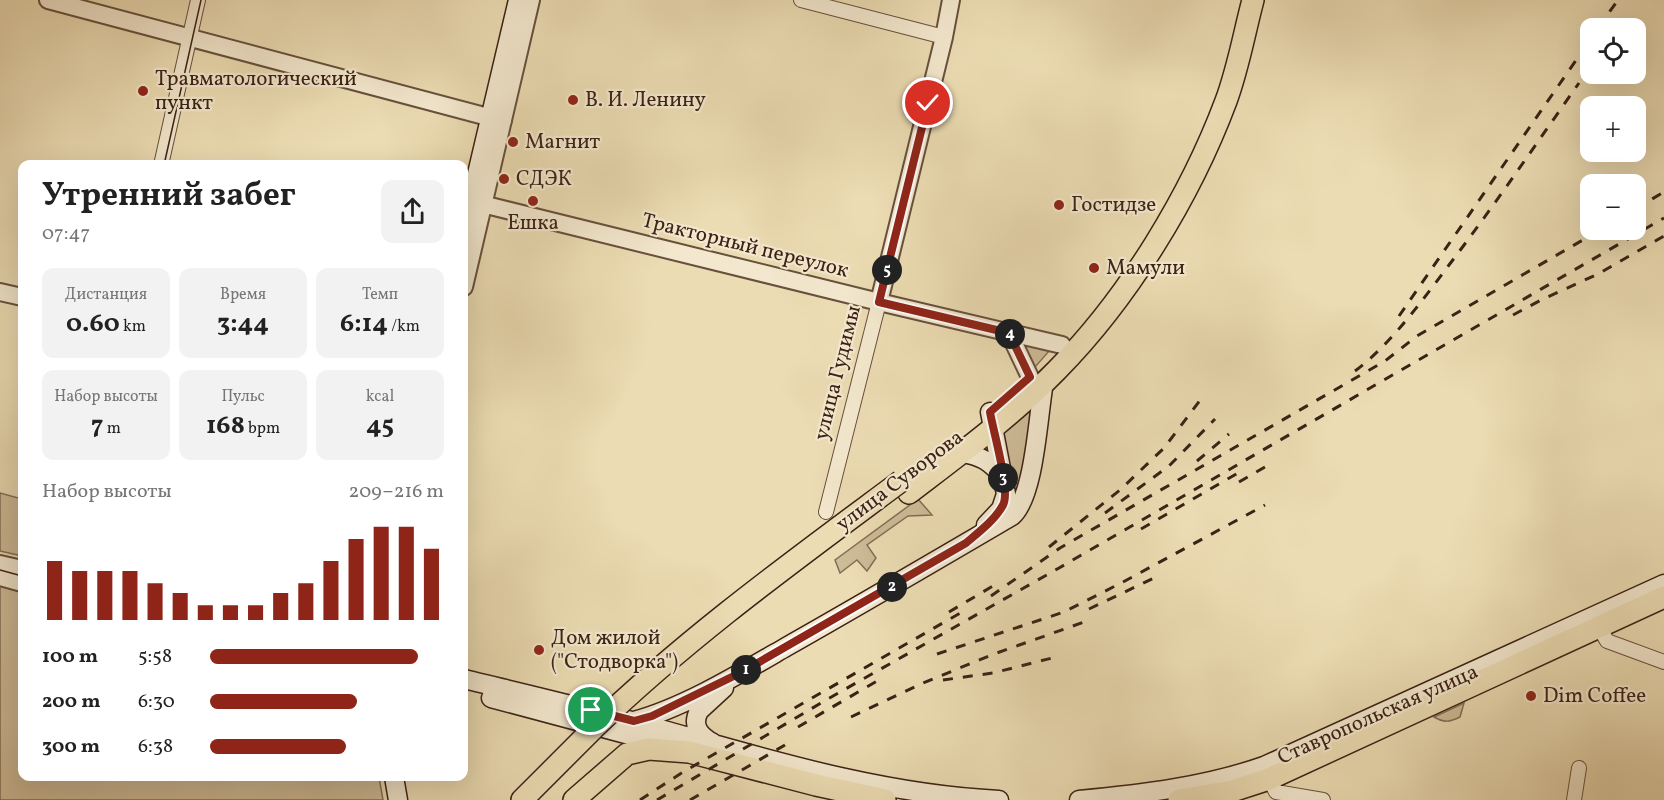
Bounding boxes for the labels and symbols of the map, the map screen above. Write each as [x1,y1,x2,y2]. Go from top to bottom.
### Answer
place label: Травматологический пункт [155,65,357,118]
pin [902,77,953,128]
marker: Травматологический пункт [136,84,150,98]
place label: В. И. Ленину [585,86,707,115]
marker: В. И. Ленину [566,93,580,107]
place label: Магнит [525,128,601,157]
marker: Магнит [506,135,520,149]
place label: СДЭК [516,165,572,194]
marker: СДЭК [497,172,511,186]
place label: Гостидзе [1071,191,1156,220]
marker: Ешка [526,194,540,208]
marker: Гостидзе [1052,198,1066,212]
street label: Тракторный переулок [639,206,851,286]
place label: Ешка [507,209,559,238]
place label: Мамули [1106,254,1185,283]
pin: 5 [872,255,902,285]
marker: Мамули [1087,261,1101,275]
street label: улица Гудимы [807,302,869,443]
pin: 4 [995,319,1025,349]
street label: улица Суворова [830,423,970,539]
pin: 3 [988,463,1018,493]
pin: 2 [877,572,907,602]
place label: Дом жилой ("Стодворка") [551,624,678,677]
marker: Дом жилой ("Стодворка") [532,643,546,657]
pin: 1 [731,655,761,685]
street label: Ставропольская улица [1273,658,1483,772]
place label: Dim Coffee [1543,682,1646,711]
pin [565,684,616,735]
marker: Dim Coffee [1524,689,1538,703]

